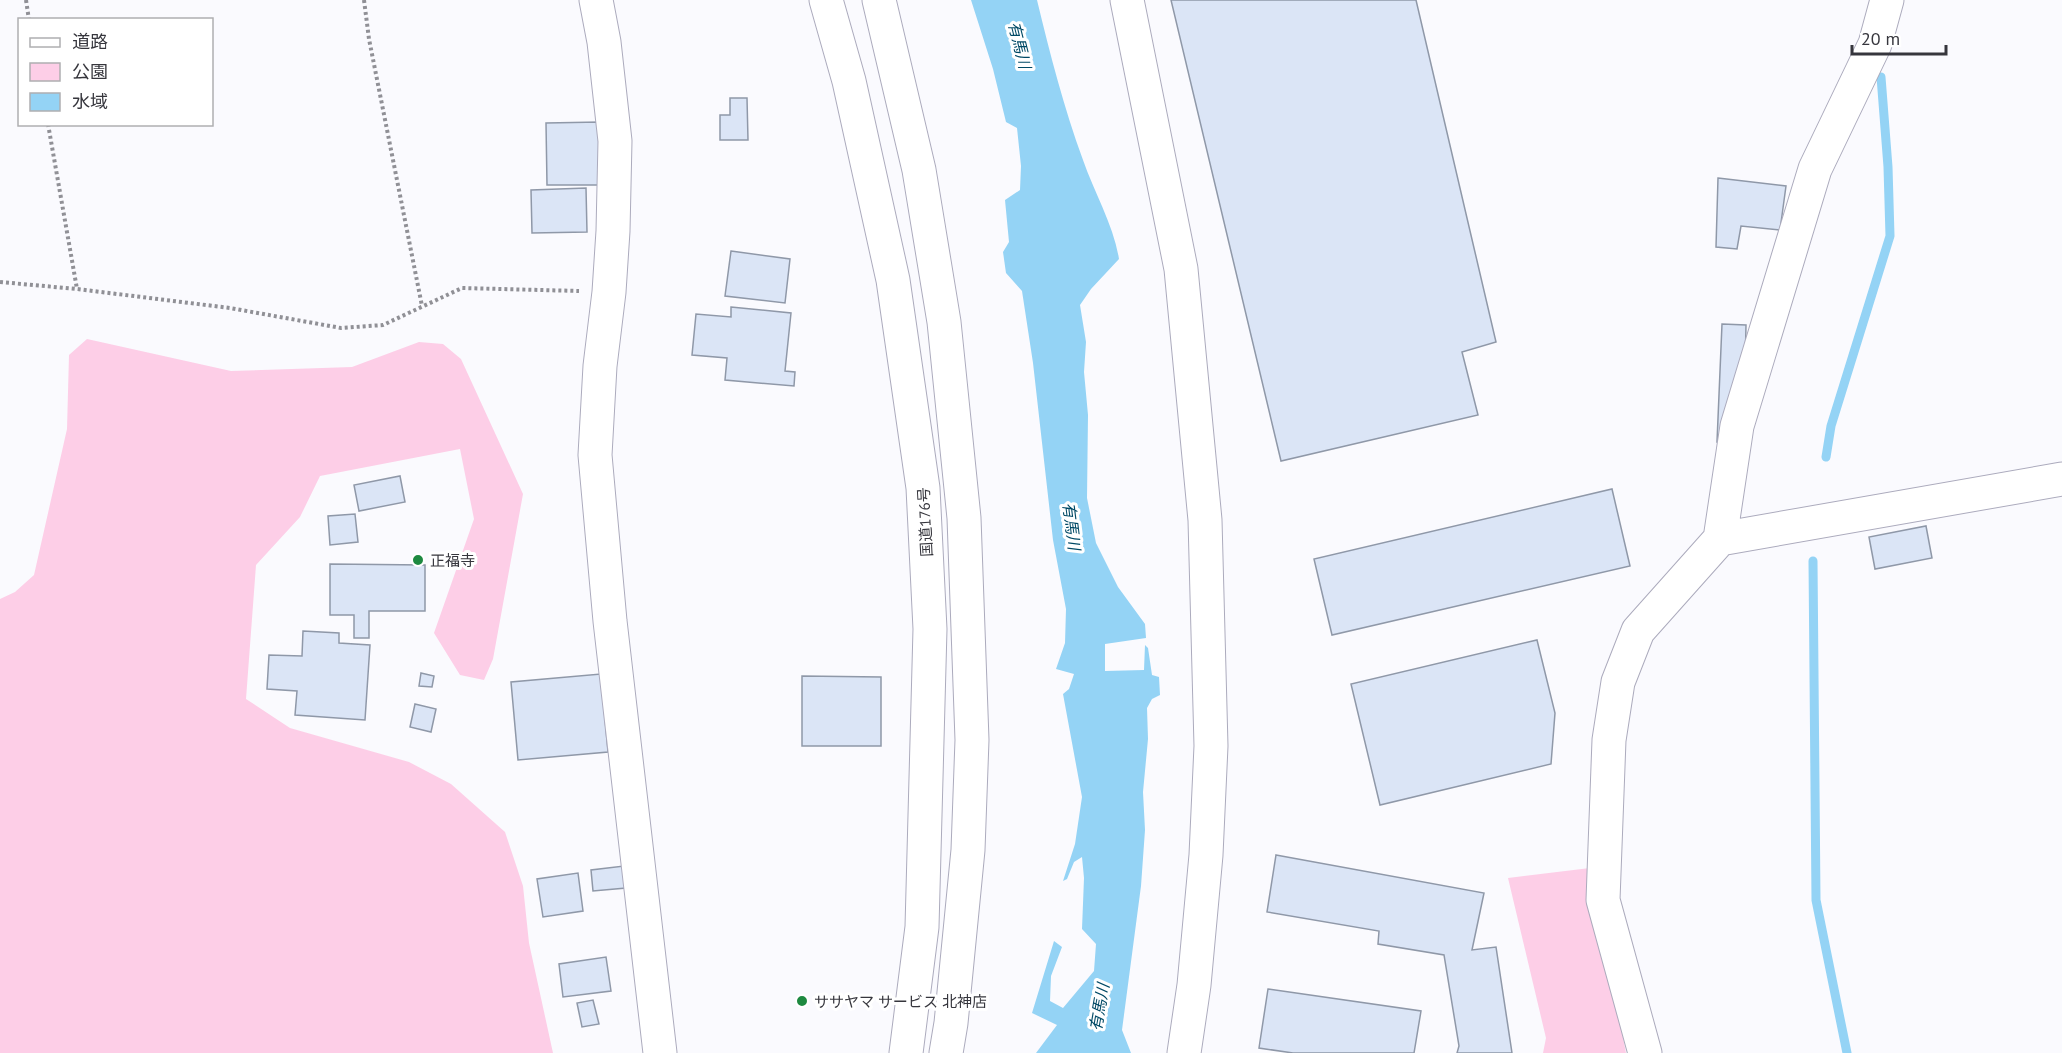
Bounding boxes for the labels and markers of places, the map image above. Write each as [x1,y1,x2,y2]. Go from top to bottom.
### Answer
place label: 正福寺 [430,551,475,570]
marker: 正福寺 [411,553,425,567]
place label: ササヤマ サービス 北神店 [814,992,987,1011]
marker: ササヤマ サービス 北神店 [795,994,809,1008]

